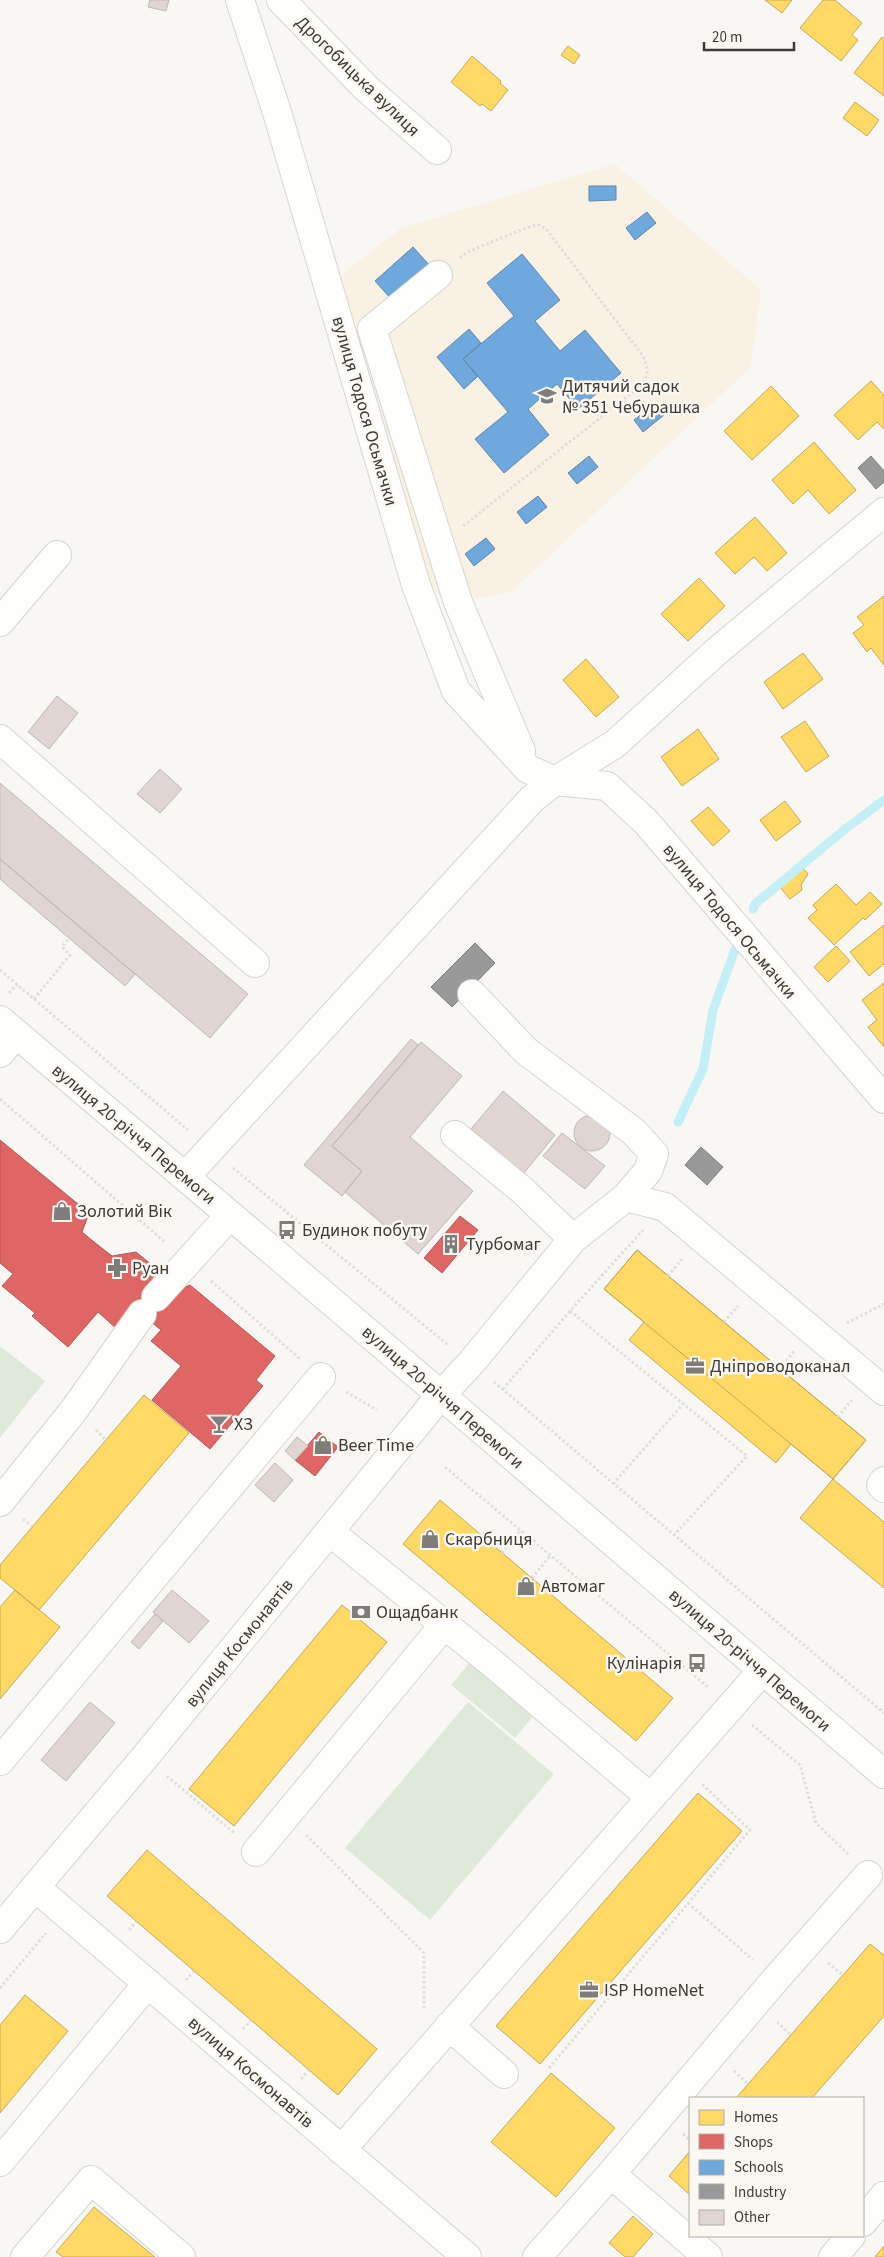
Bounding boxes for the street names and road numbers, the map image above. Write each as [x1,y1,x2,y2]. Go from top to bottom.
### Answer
street label: Дрогобицька вулиця [290,10,426,143]
street label: вулиця Тодося Осьмачки [325,313,404,509]
street label: вулиця Тодося Осьмачки [657,838,802,1005]
street label: вулиця 20-річчя Перемоги [46,1058,221,1211]
street label: вулиця 20-річчя Перемоги [356,1320,529,1475]
street label: вулиця Космонавтів [180,1574,299,1713]
street label: вулиця 20-річчя Перемоги [663,1583,836,1738]
street label: вулиця Космонавтів [182,2011,319,2134]

